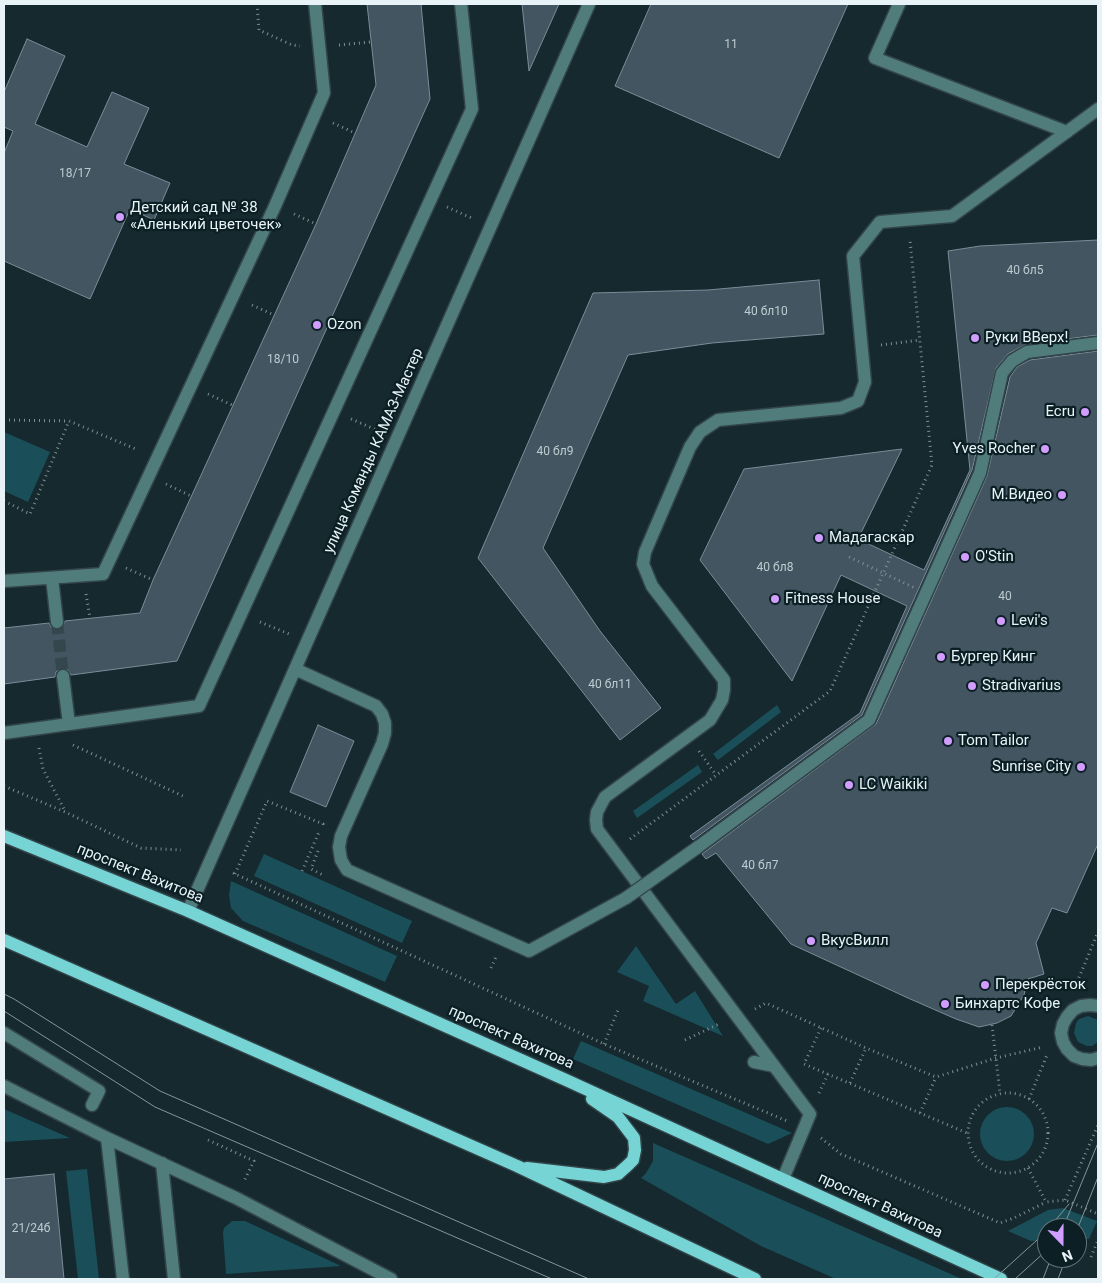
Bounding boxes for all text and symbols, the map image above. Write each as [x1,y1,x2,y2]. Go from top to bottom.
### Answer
house number: 11 [724,38,738,52]
house number: 18/17 [59,167,91,181]
place label: Детский сад № 38 «Аленький цветочек» [130,199,282,234]
marker: Детский сад № 38 «Аленький цветочек» [114,211,126,223]
house number: 40 бл5 [1007,264,1043,278]
house number: 40 бл10 [744,305,788,319]
place label: Ozon [327,316,361,334]
marker: Ozon [311,319,323,331]
place label: Руки ВВерх! [985,329,1068,347]
marker: Руки ВВерх! [969,332,981,344]
street label: улица Команды КАМАЗ-Мастер [320,346,428,556]
house number: 18/10 [267,353,299,367]
place label: Ecru [1045,403,1075,421]
marker: Ecru [1079,406,1091,418]
place label: Yves Rocher [953,440,1035,458]
marker: Yves Rocher [1039,443,1051,455]
house number: 40 бл9 [537,445,573,459]
place label: М.Видео [991,486,1052,504]
marker: М.Видео [1056,489,1068,501]
place label: Мадагаскар [829,529,914,547]
marker: Мадагаскар [813,532,825,544]
place label: O'Stin [975,548,1014,566]
marker: O'Stin [959,551,971,563]
house number: 40 бл8 [757,561,793,575]
place label: Fitness House [785,590,881,608]
house number: 40 [998,590,1012,604]
marker: Fitness House [769,593,781,605]
place label: Levi's [1011,612,1048,630]
marker: Levi's [995,615,1007,627]
place label: Бургер Кинг [951,648,1035,666]
marker: Бургер Кинг [935,651,947,663]
place label: Stradivarius [982,677,1061,695]
house number: 40 бл11 [588,678,632,692]
marker: Stradivarius [966,680,978,692]
place label: Tom Tailor [958,732,1029,750]
marker: Tom Tailor [942,735,954,747]
place label: Sunrise City [992,758,1071,776]
marker: Sunrise City [1075,761,1087,773]
place label: LC Waikiki [859,776,927,794]
marker: LC Waikiki [843,779,855,791]
street label: проспект Вахитова [74,840,206,908]
house number: 40 бл7 [742,859,778,873]
place label: ВкусВилл [821,932,889,950]
marker: ВкусВилл [805,935,817,947]
place label: Перекрёсток [995,976,1086,994]
marker: Перекрёсток [979,979,991,991]
place label: Бинхартс Кофе [955,995,1060,1013]
marker: Бинхартс Кофе [939,998,951,1010]
street label: проспект Вахитова [446,1002,576,1074]
street label: проспект Вахитова [815,1169,945,1243]
north arrow [1037,1218,1087,1268]
house number: 21/24б [12,1222,50,1236]
text: N [1060,1247,1075,1265]

